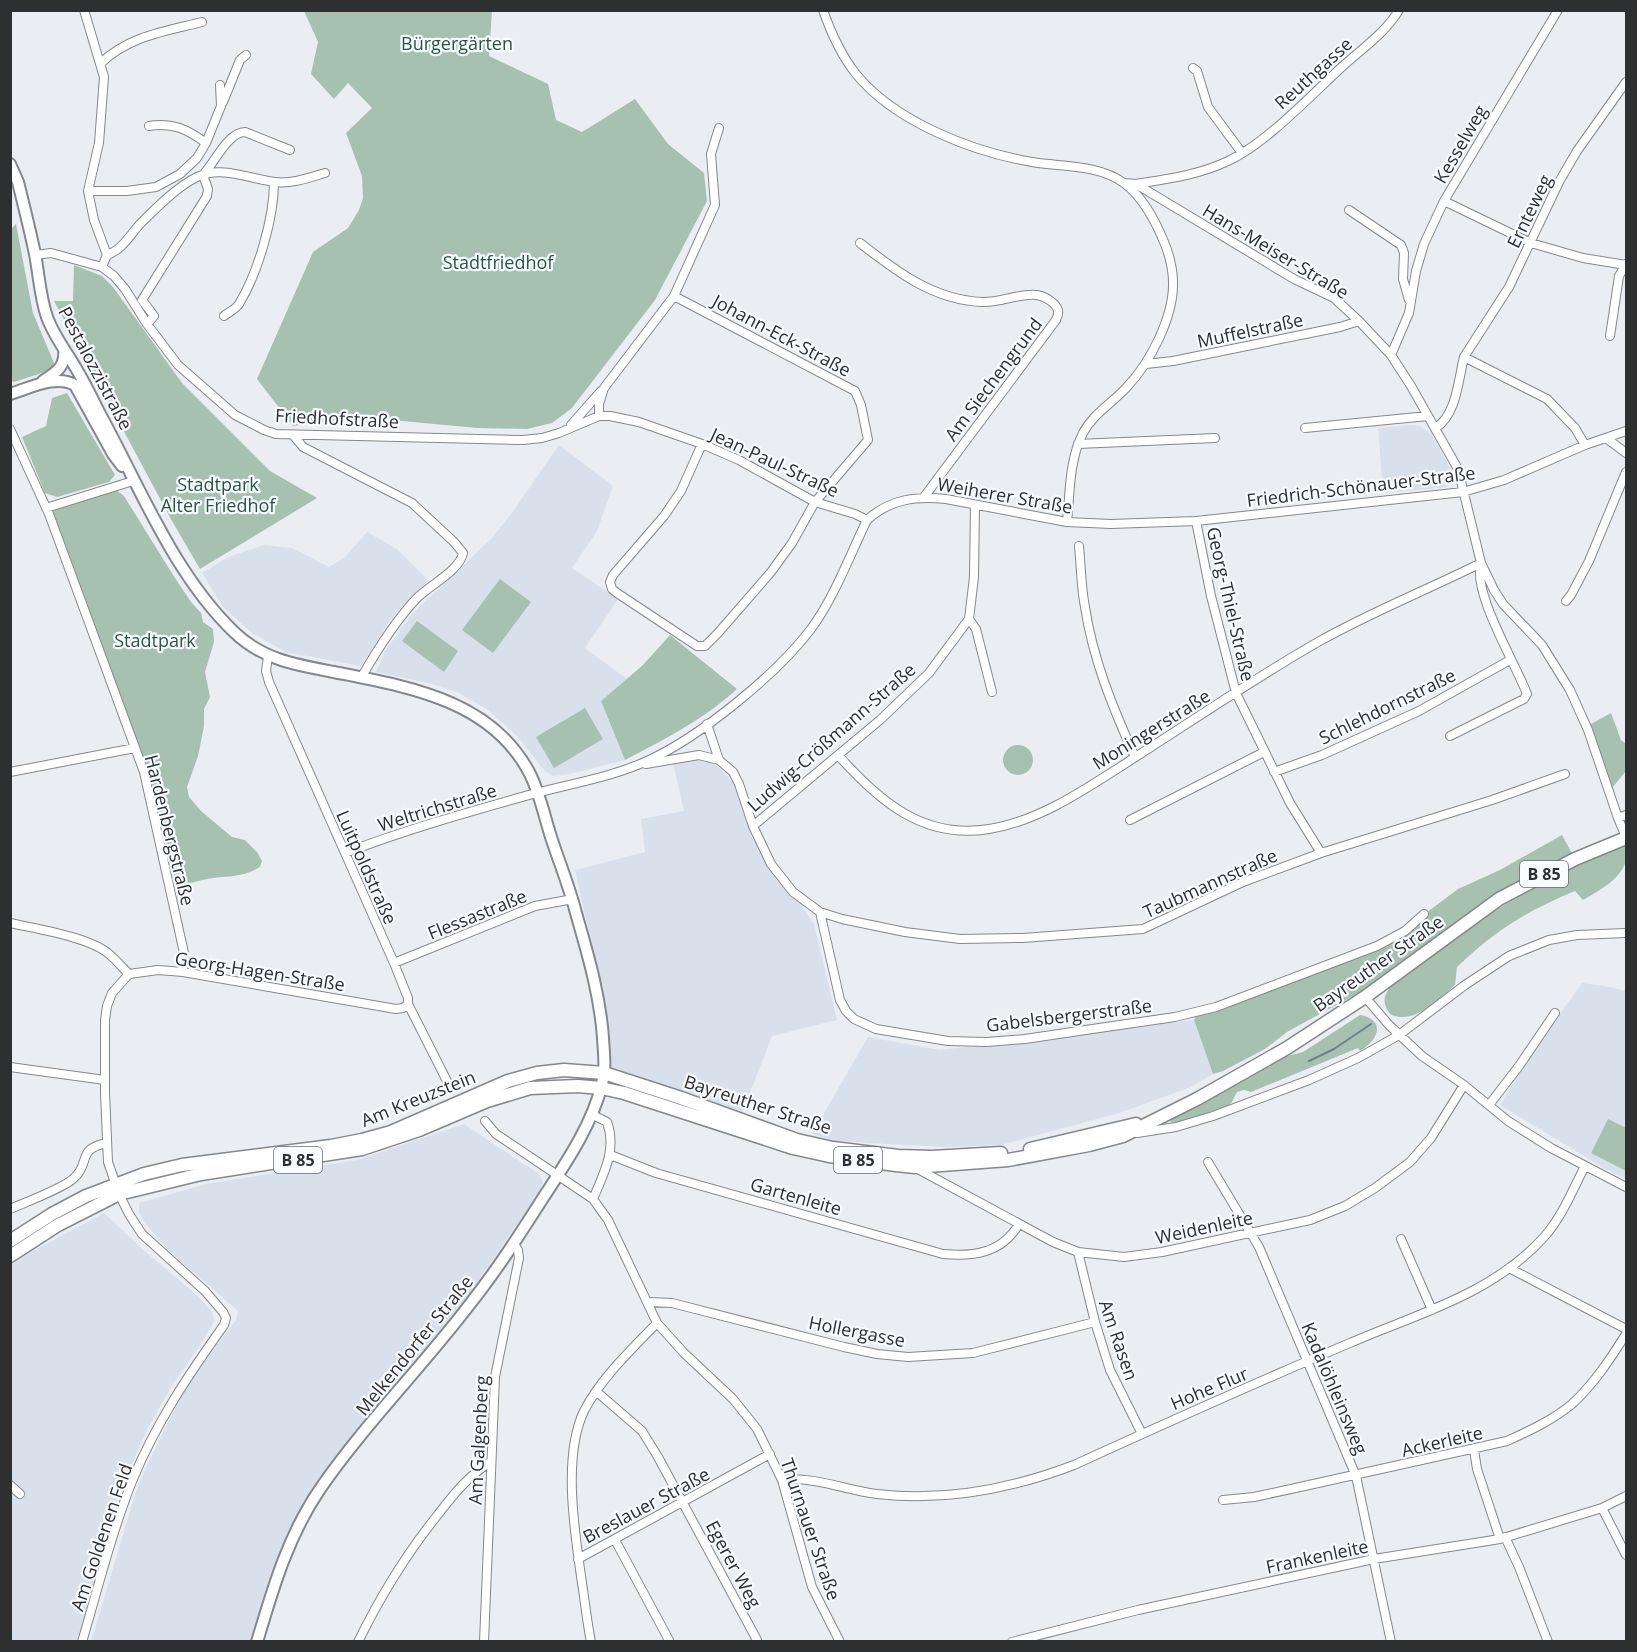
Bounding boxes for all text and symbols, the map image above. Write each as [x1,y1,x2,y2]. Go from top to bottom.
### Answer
park label: Bürgergärten [401,31,513,55]
street label: Reuthgasse [1269,32,1357,114]
street label: Kesselweg [1428,100,1492,188]
street label: Ernteweg [1501,170,1557,252]
street label: Hans-Meiser-Straße [1199,198,1353,304]
park label: Stadtfriedhof [443,250,554,274]
street label: Johann-Eck-Straße [707,287,855,382]
street label: Pestalozzistraße [53,302,139,434]
street label: Muffelstraße [1195,307,1305,353]
street label: Am Siechengrund [939,313,1047,445]
street label: Friedhofstraße [275,403,399,433]
street label: Jean-Paul-Straße [705,421,843,502]
street label: Friedrich-Schönauer-Straße [1245,460,1477,512]
street label: Weiherer Straße [936,471,1074,519]
park label: Stadtpark Alter Friedhof [161,472,276,517]
street label: Georg-Thiel-Straße [1202,524,1260,684]
park label: Stadtpark [114,628,196,652]
street label: Ludwig-Crößmann-Straße [742,657,920,817]
street label: Schlehdornstraße [1315,663,1459,749]
street label: Moningerstraße [1088,683,1214,775]
street label: Hardenbergstraße [140,752,200,908]
street label: Weltrichstraße [375,778,499,836]
street label: Luitpoldstraße [331,806,403,928]
street label: Taubmannstraße [1139,843,1281,923]
road number: B 85 [1520,861,1568,887]
street label: Flessastraße [424,883,530,945]
street label: Bayreuther Straße [1308,909,1448,1017]
street label: Georg-Hagen-Straße [173,946,347,996]
street label: Gabelsbergerstraße [985,993,1153,1037]
street label: Am Kreuzstein [357,1064,479,1132]
street label: Bayreuther Straße [681,1069,835,1139]
road number: B 85 [274,1147,322,1173]
road number: B 85 [834,1147,882,1173]
street label: Gartenleite [748,1172,844,1220]
street label: Weidenleite [1153,1205,1255,1249]
street label: Melkendorfer Straße [350,1270,478,1420]
street label: Am Rasen [1094,1297,1144,1383]
street label: Hollergasse [807,1310,907,1352]
street label: Kadalöhleinsweg [1296,1318,1374,1458]
street label: Hohe Flur [1166,1361,1252,1415]
street label: Am Galgenberg [463,1374,493,1505]
street label: Ackerleite [1399,1420,1485,1462]
street label: Thurnauer Straße [775,1455,847,1603]
street label: Am Goldenen Feld [65,1460,137,1614]
street label: Breslauer Straße [578,1461,714,1549]
street label: Egerer Weg [701,1516,767,1612]
street label: Frankenleite [1264,1533,1370,1579]

